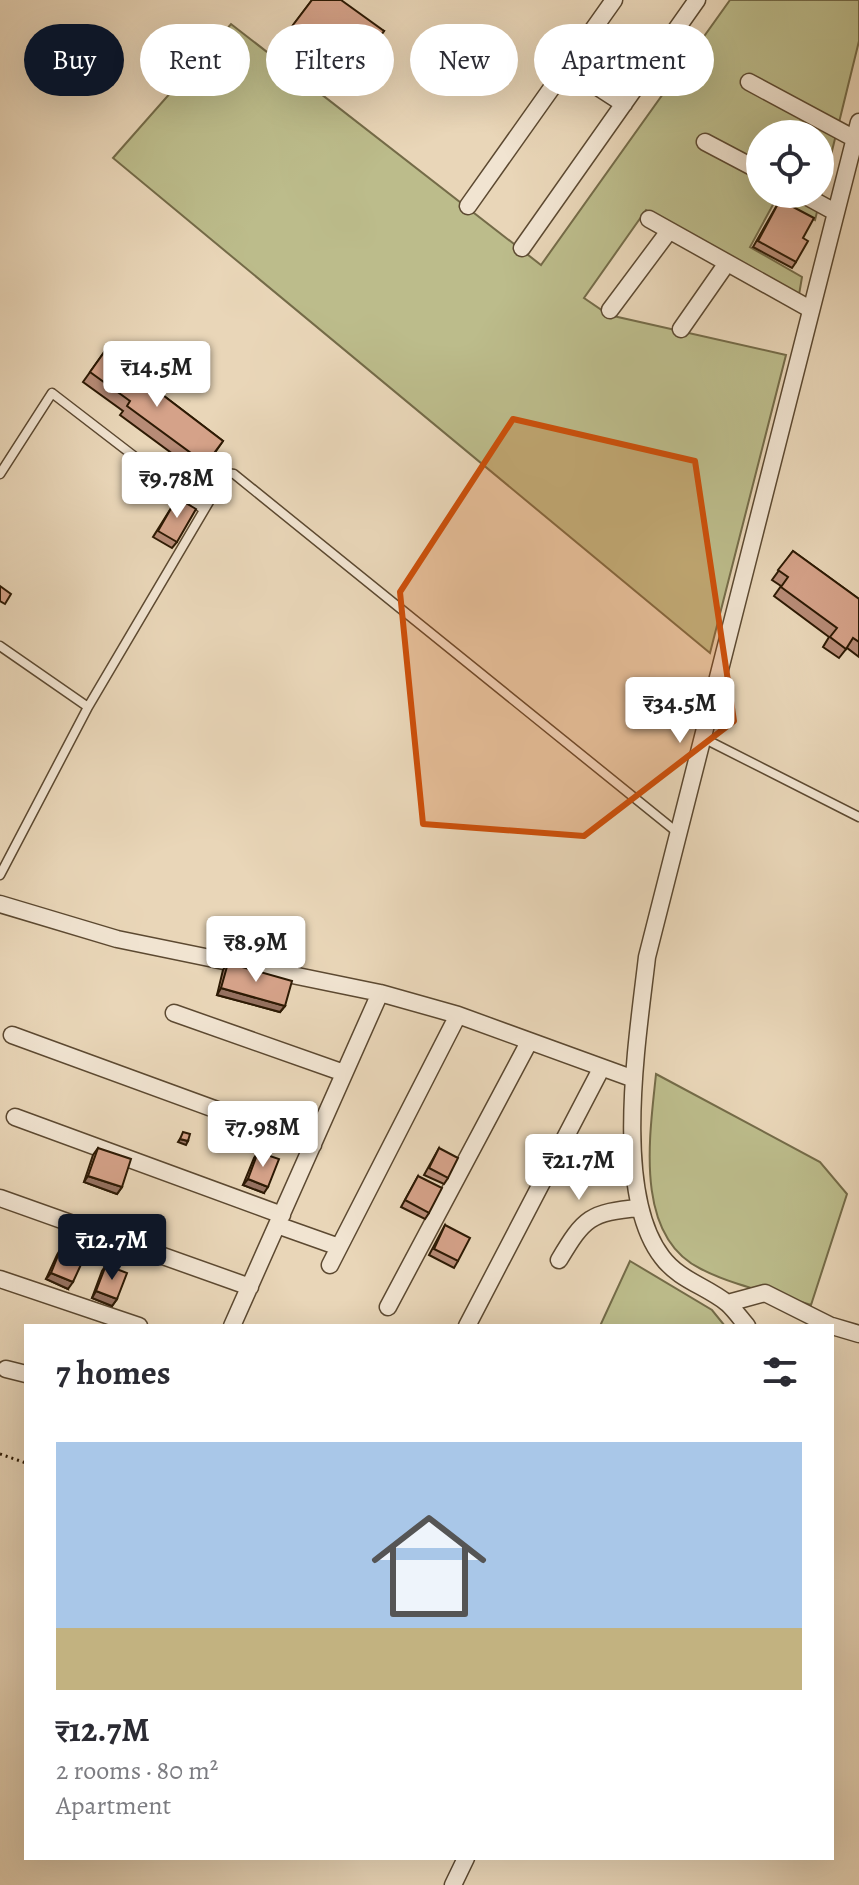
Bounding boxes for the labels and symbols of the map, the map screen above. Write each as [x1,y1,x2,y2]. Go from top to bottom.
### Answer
pin: ₹14.5M [92,341,222,409]
pin: ₹9.78M [112,452,242,520]
pin: ₹34.5M [615,677,745,745]
pin: ₹8.9M [200,916,312,984]
pin: ₹7.98M [198,1101,328,1169]
pin: ₹21.7M [514,1134,644,1202]
pin: ₹12.7M [47,1214,177,1282]

